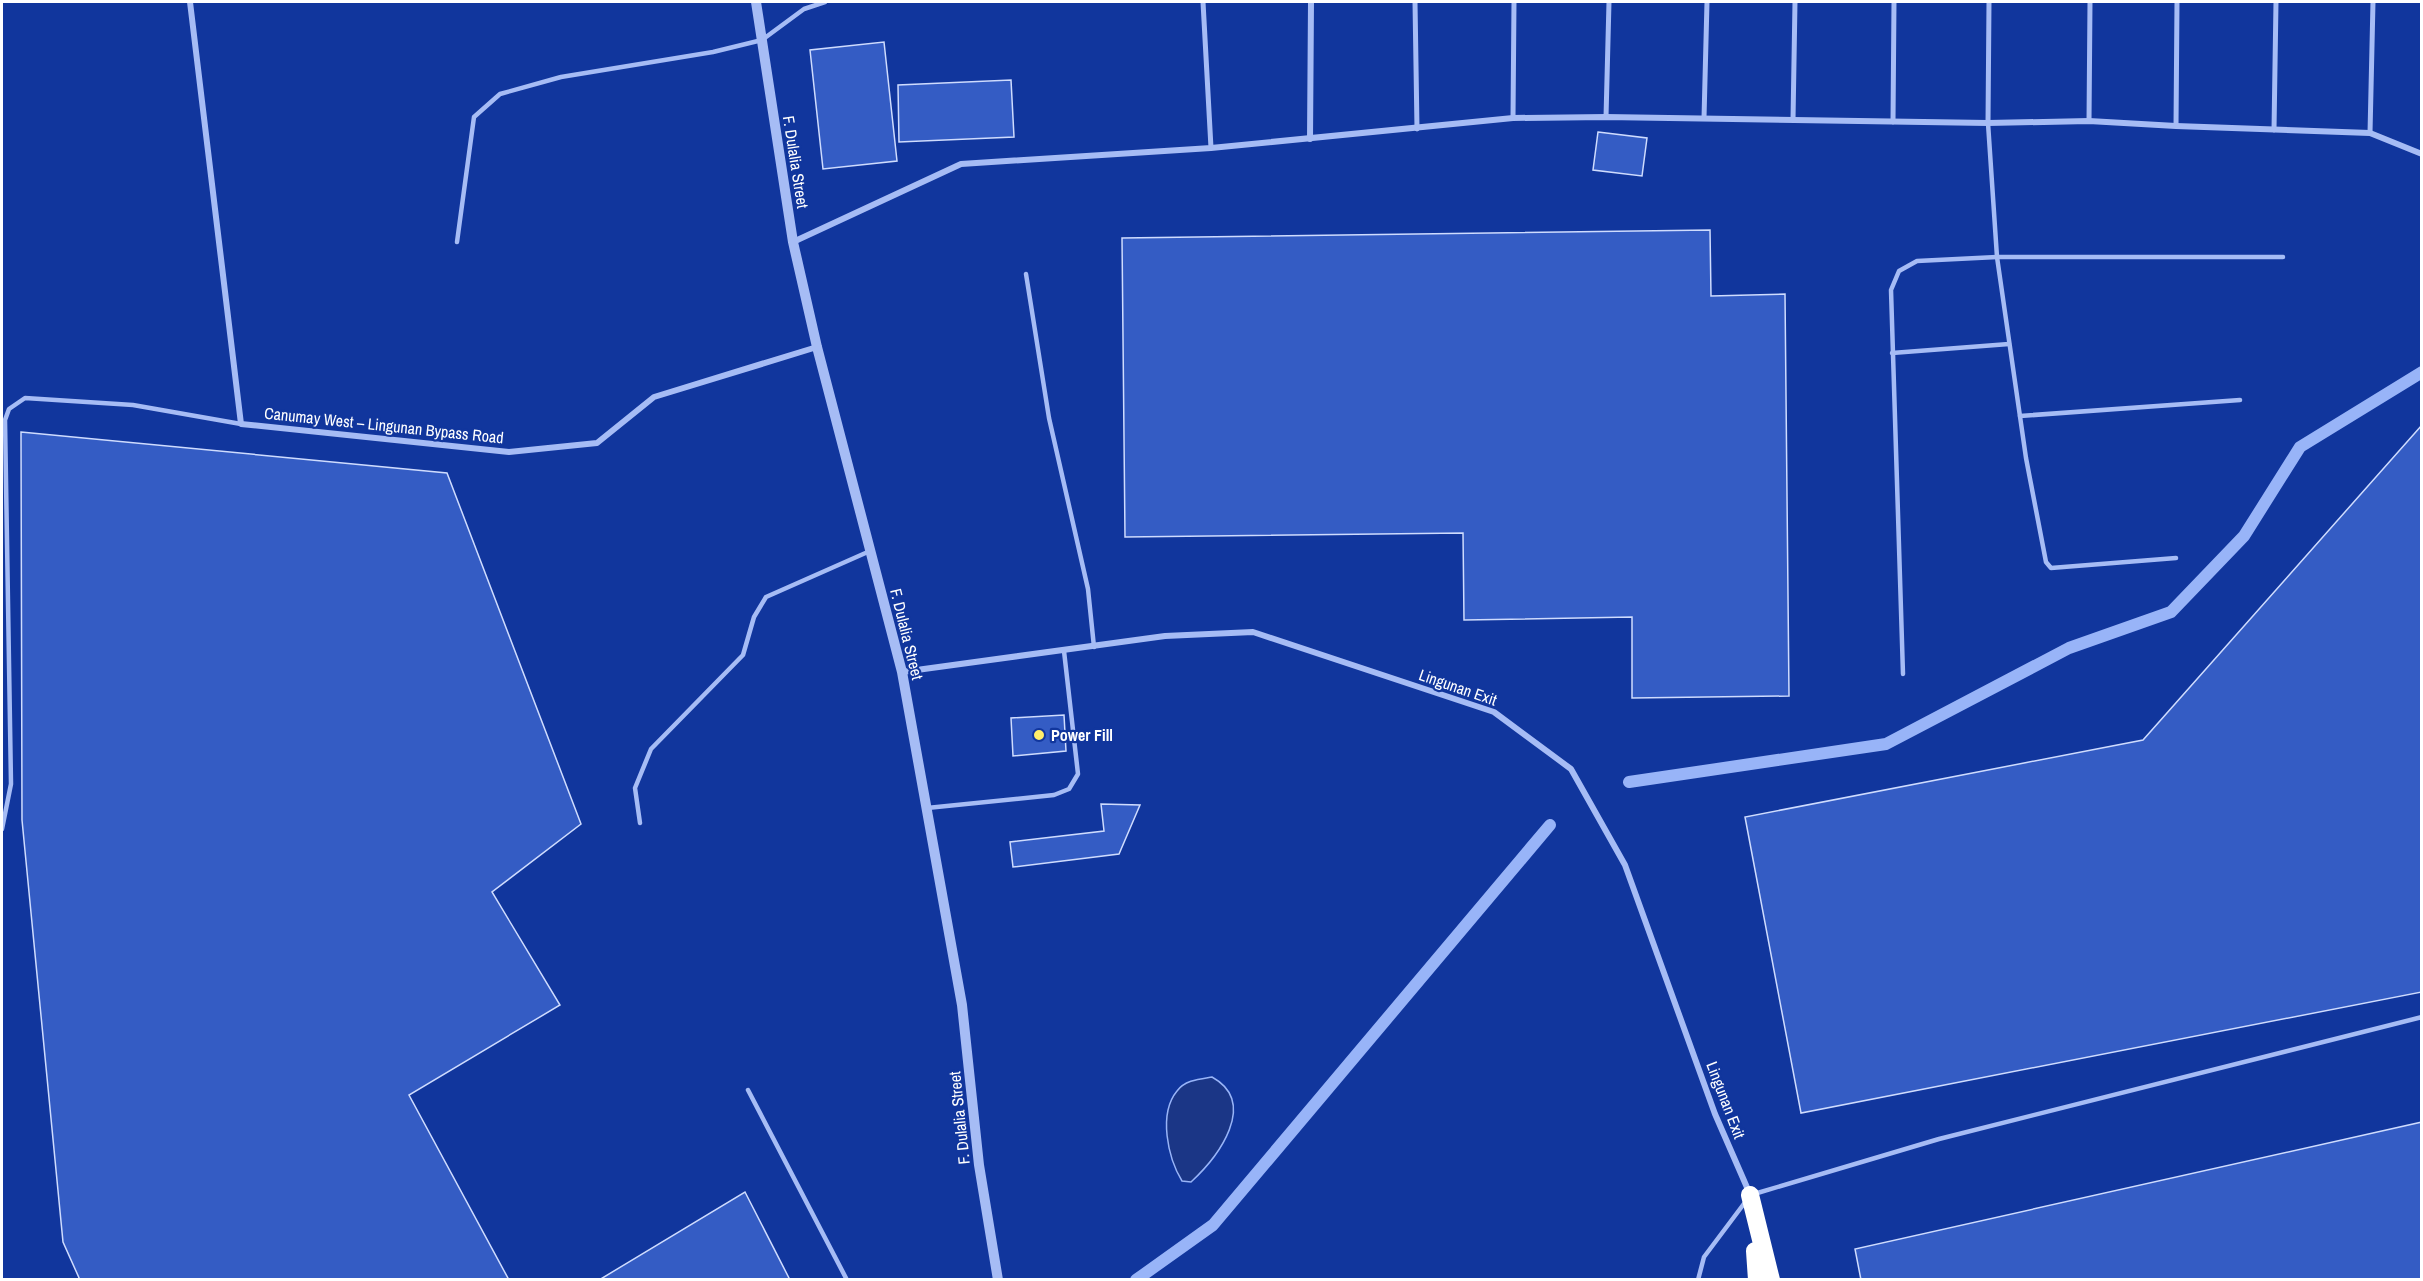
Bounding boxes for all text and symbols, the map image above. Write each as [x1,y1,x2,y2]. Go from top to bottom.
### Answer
street label: F. Dulalia Street [778,114,814,210]
street label: Canumay West – Lingunan Bypass Road [263,401,505,449]
street label: F. Dulalia Street [885,586,929,682]
street label: Lingunan Exit [1416,663,1500,711]
place label: Power Fill [1051,724,1113,746]
marker: Power Fill [1032,728,1046,742]
street label: Lingunan Exit [1701,1058,1751,1142]
street label: F. Dulalia Street [943,1070,975,1166]

